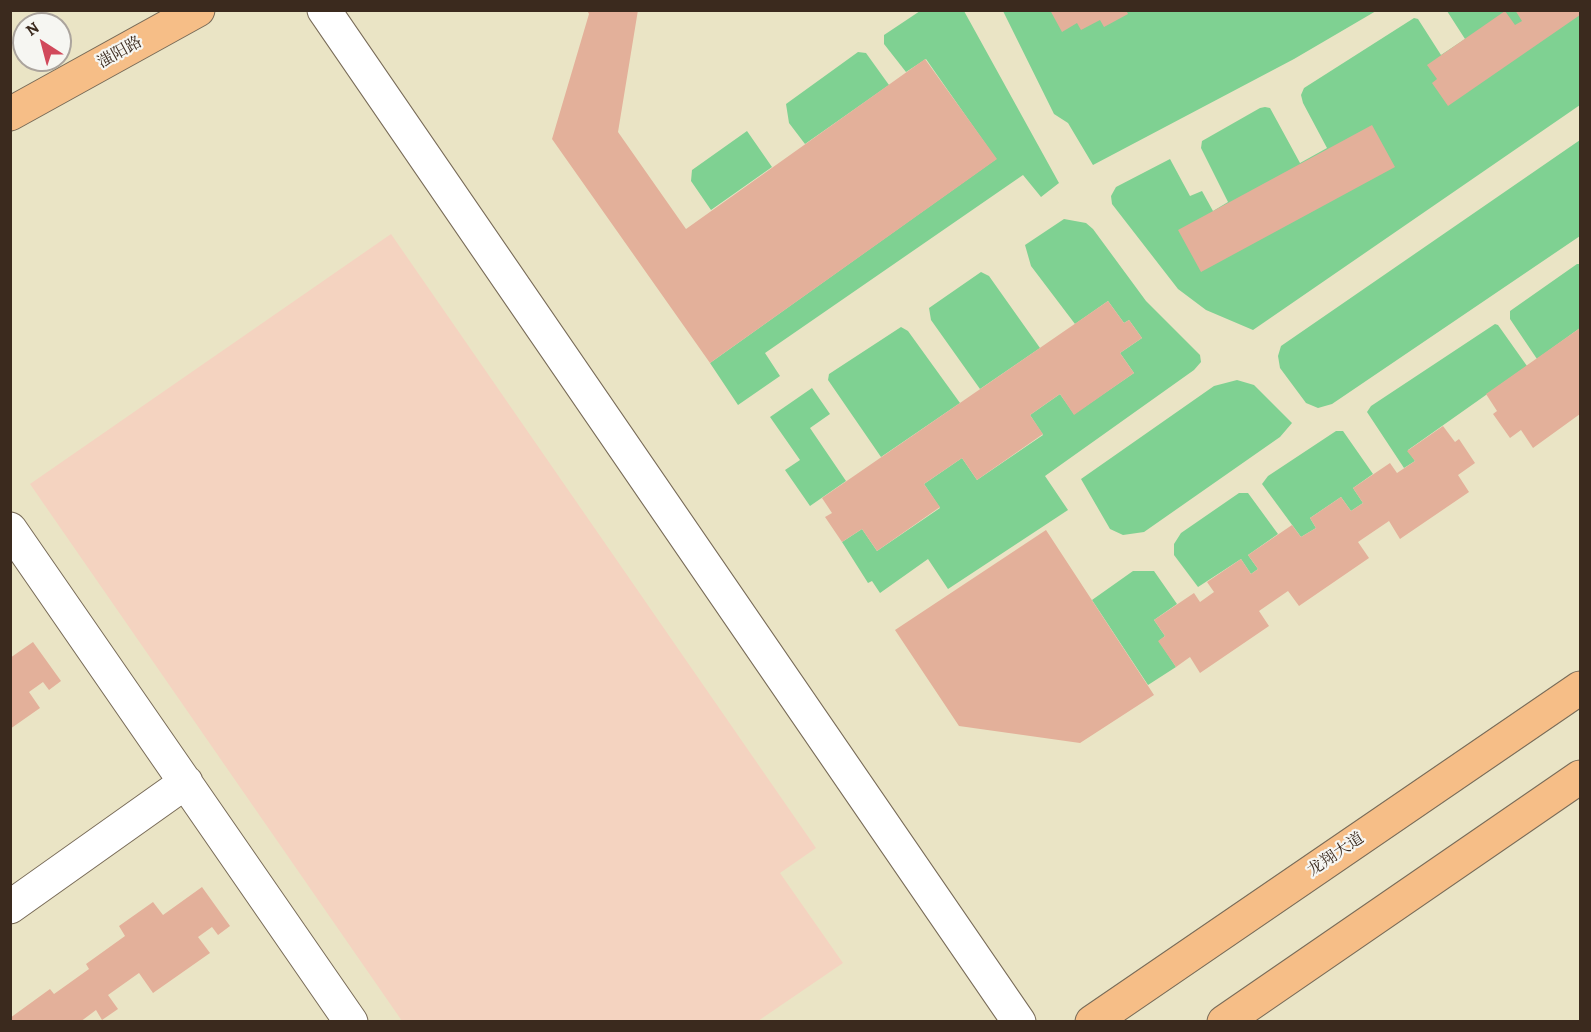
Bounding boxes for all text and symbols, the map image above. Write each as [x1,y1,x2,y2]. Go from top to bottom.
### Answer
north arrow [12,12,72,72]
text: N [21,17,44,41]
street label: 滍阳路 [94,33,146,73]
street label: 龙翔大道 [1304,829,1368,881]

